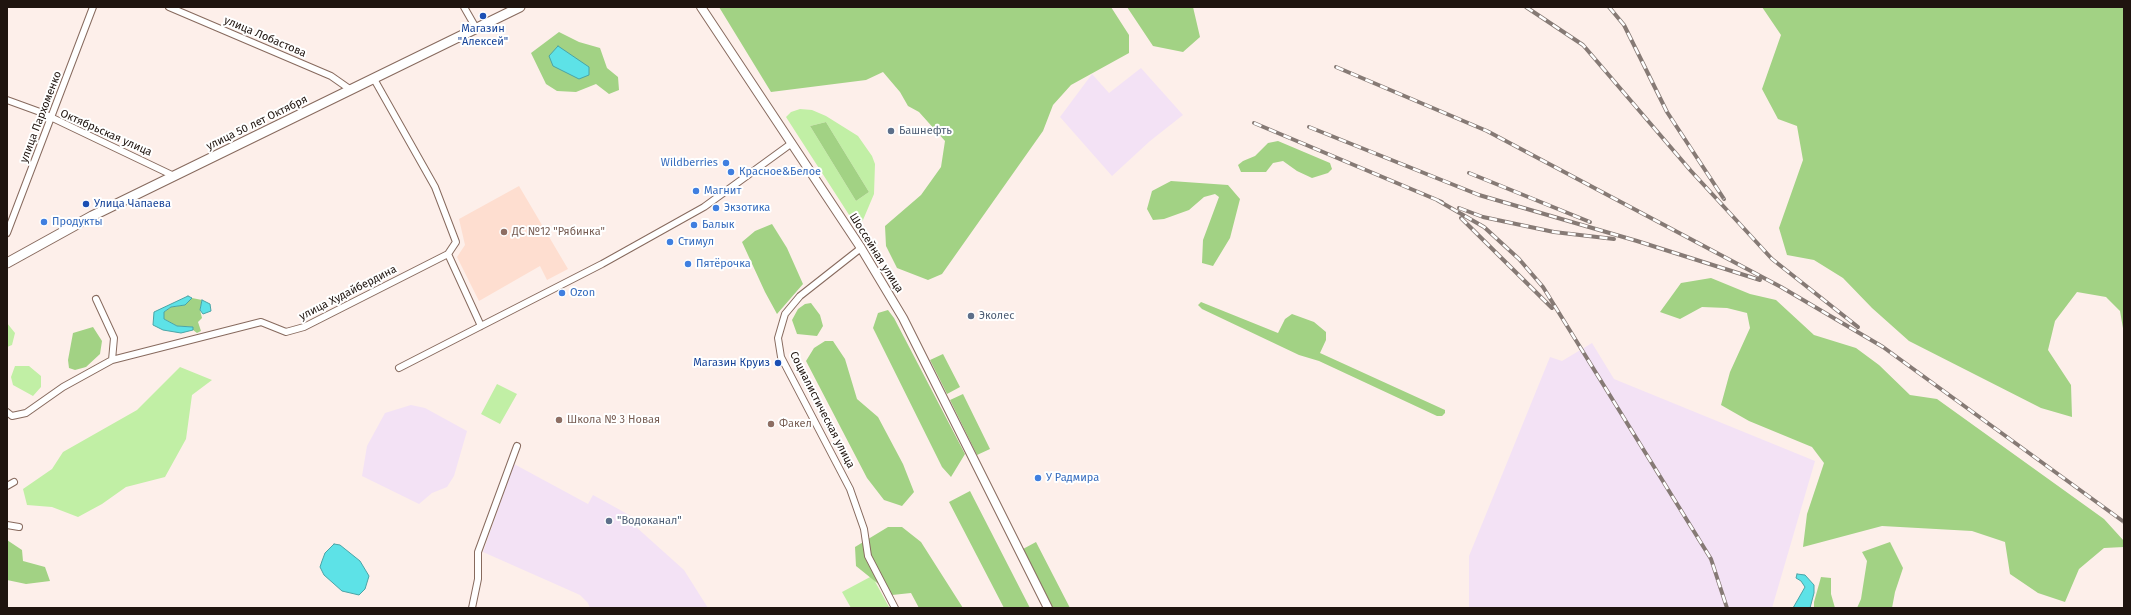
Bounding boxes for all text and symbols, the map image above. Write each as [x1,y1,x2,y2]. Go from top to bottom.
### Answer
marker: Магазин "Алексей" [478,11,488,21]
street label: улица Лобастова [222,14,308,60]
place label: Магазин "Алексей" [458,22,508,48]
street label: улица Пархоменко [17,69,65,165]
street label: улица 50 лет Октября [204,93,310,153]
street label: Октябрьская улица [58,107,154,159]
place label: Башнефть [899,124,952,138]
marker: Башнефть [886,126,896,136]
place label: Wildberries [661,156,718,170]
marker: Wildberries [721,158,731,168]
place label: Красное&Белое [739,165,821,179]
marker: Красное&Белое [726,167,736,177]
place label: Магнит [704,184,741,198]
marker: Магнит [691,186,701,196]
place label: Улица Чапаева [94,197,171,211]
marker: Улица Чапаева [81,199,91,209]
place label: Экзотика [724,201,770,215]
marker: Экзотика [711,203,721,213]
street label: Шоссейная улица [846,211,906,295]
place label: Продукты [52,215,103,229]
marker: Продукты [39,217,49,227]
place label: Балык [702,218,734,232]
marker: Балык [689,220,699,230]
place label: ДС №12 "Рябинка" [512,225,605,239]
marker: ДС №12 "Рябинка" [499,227,509,237]
place label: Стимул [678,235,714,249]
marker: Стимул [665,237,675,247]
place label: Пятёрочка [696,257,751,271]
marker: Пятёрочка [683,259,693,269]
street label: улица Худайбердина [297,263,399,323]
place label: Ozon [570,286,595,300]
marker: Ozon [557,288,567,298]
place label: Эколес [979,309,1014,323]
marker: Эколес [966,311,976,321]
street label: Социалистическая улица [787,349,857,471]
place label: Магазин Круиз [693,356,770,370]
marker: Магазин Круиз [773,358,783,368]
place label: Школа № 3 Новая [567,413,660,427]
marker: Школа № 3 Новая [554,415,564,425]
place label: Факел [779,417,812,431]
marker: Факел [766,419,776,429]
place label: У Радмира [1046,471,1099,485]
marker: У Радмира [1033,473,1043,483]
place label: "Водоканал" [617,514,682,528]
marker: "Водоканал" [604,516,614,526]

